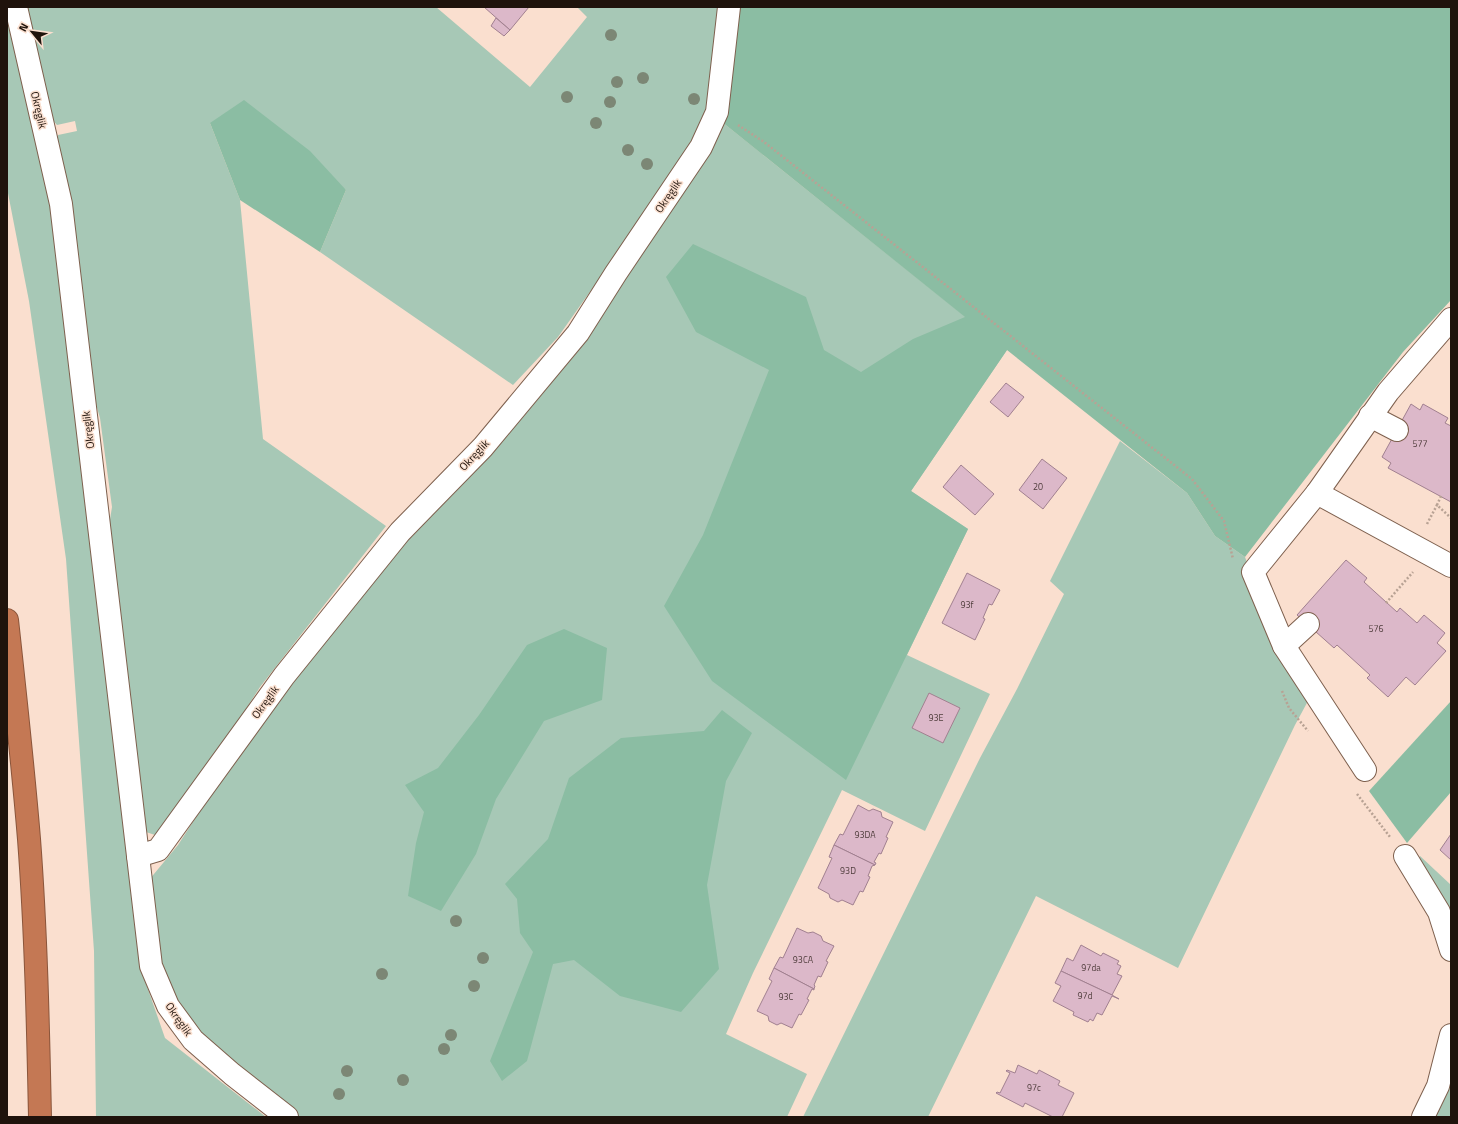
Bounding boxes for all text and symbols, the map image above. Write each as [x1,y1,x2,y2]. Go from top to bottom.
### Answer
north arrow [12,12,52,52]
text: N [14,20,32,34]
street label: Okręglik [27,90,51,131]
street label: Okręglik [651,175,686,216]
street label: Okręglik [78,410,98,450]
street label: Okręglik [455,435,493,474]
house number: 577 [1412,437,1428,450]
house number: 20 [1033,480,1043,493]
house number: 93f [960,598,974,611]
house number: 576 [1368,622,1384,635]
street label: Okręglik [247,681,283,722]
house number: 93E [928,711,944,724]
house number: 93DA [854,828,876,841]
house number: 93D [840,864,856,877]
house number: 93CA [793,953,814,966]
house number: 97da [1081,961,1101,974]
house number: 97d [1078,989,1093,1002]
house number: 93C [779,990,794,1003]
street label: Okręglik [162,999,197,1040]
house number: 97c [1027,1081,1041,1094]

